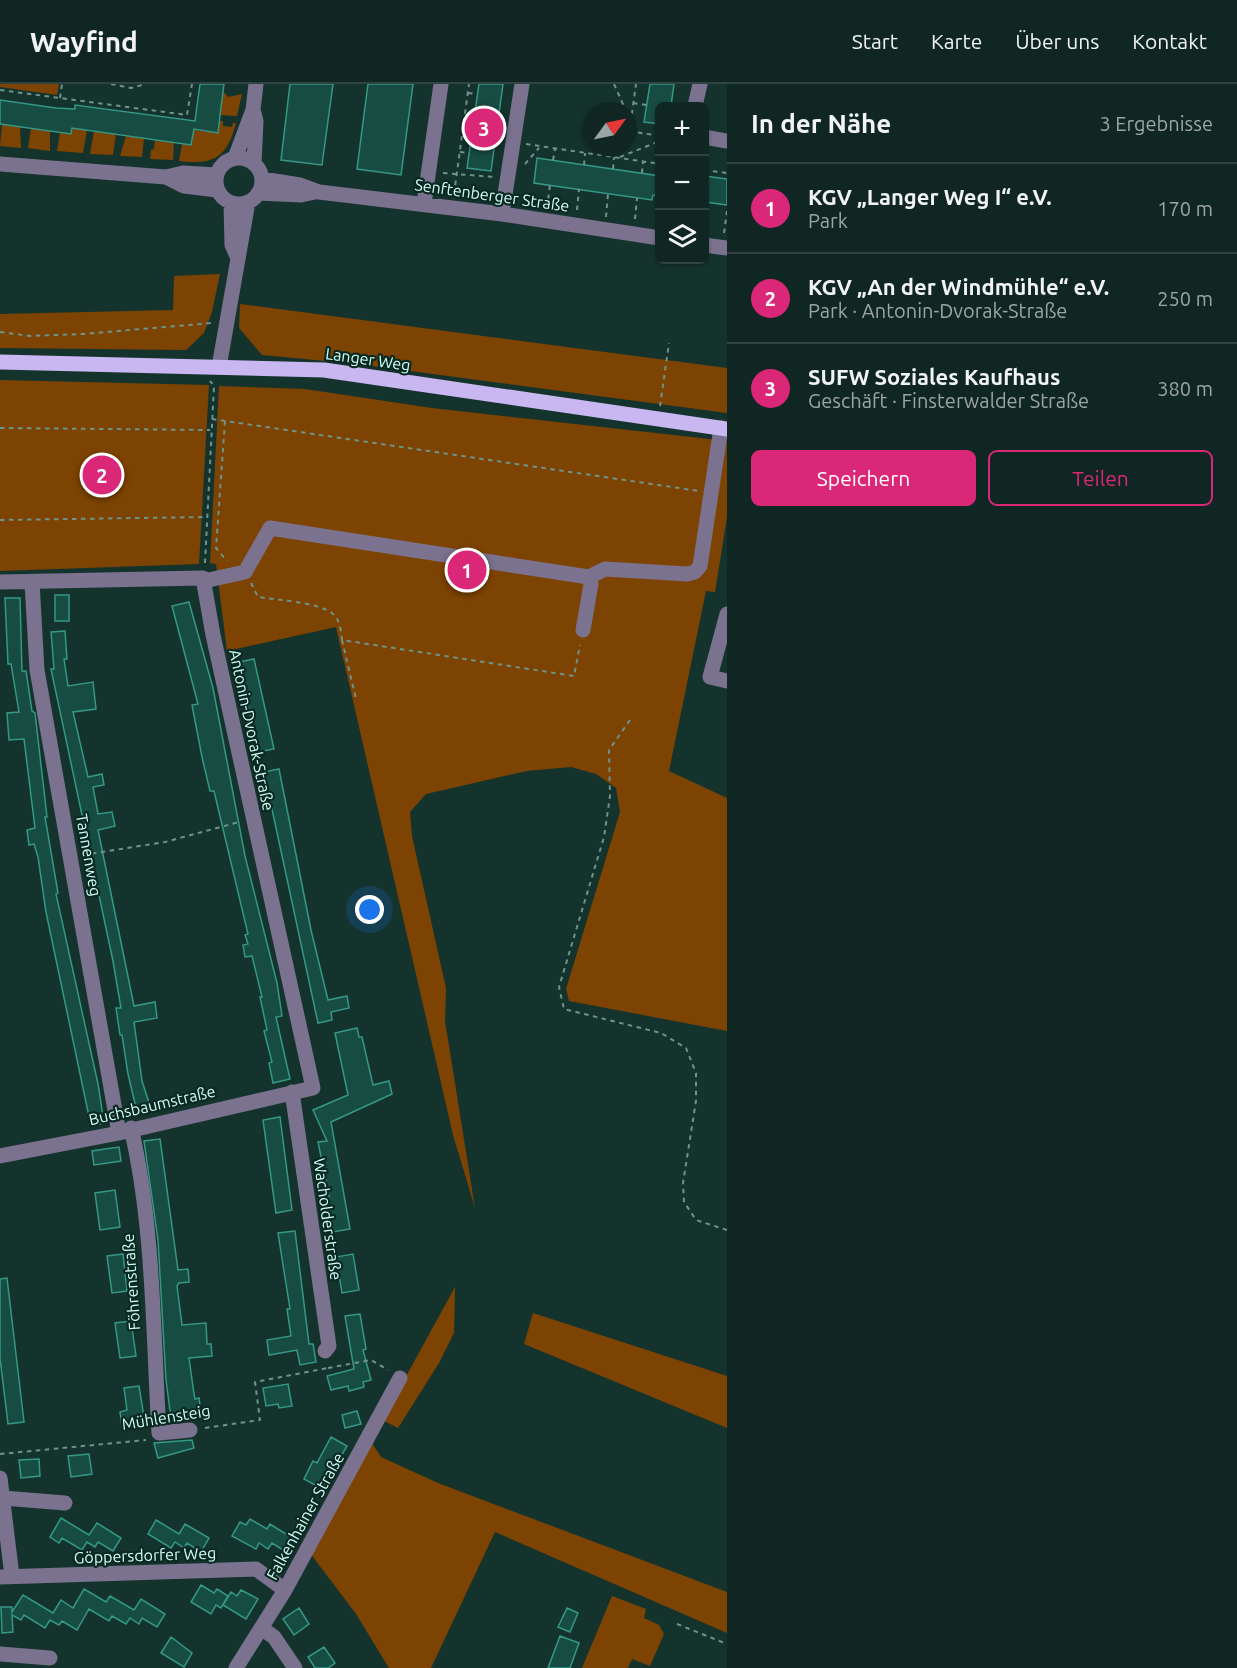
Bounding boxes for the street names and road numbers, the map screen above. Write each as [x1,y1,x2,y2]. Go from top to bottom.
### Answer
street label: Senftenberger Straße [413,175,571,215]
street label: Langer Weg [324,344,412,374]
street label: Antonin-Dvorak-Straße [226,648,278,812]
street label: Tannenweg [73,812,105,898]
street label: Buchsbaumstraße [87,1082,217,1128]
street label: Wacholderstraße [311,1157,345,1281]
street label: Föhrenstraße [119,1233,143,1331]
street label: Mühlensteig [120,1401,212,1433]
street label: Falkenhainer Straße [263,1449,347,1583]
street label: Göppersdorfer Weg [73,1544,217,1566]

